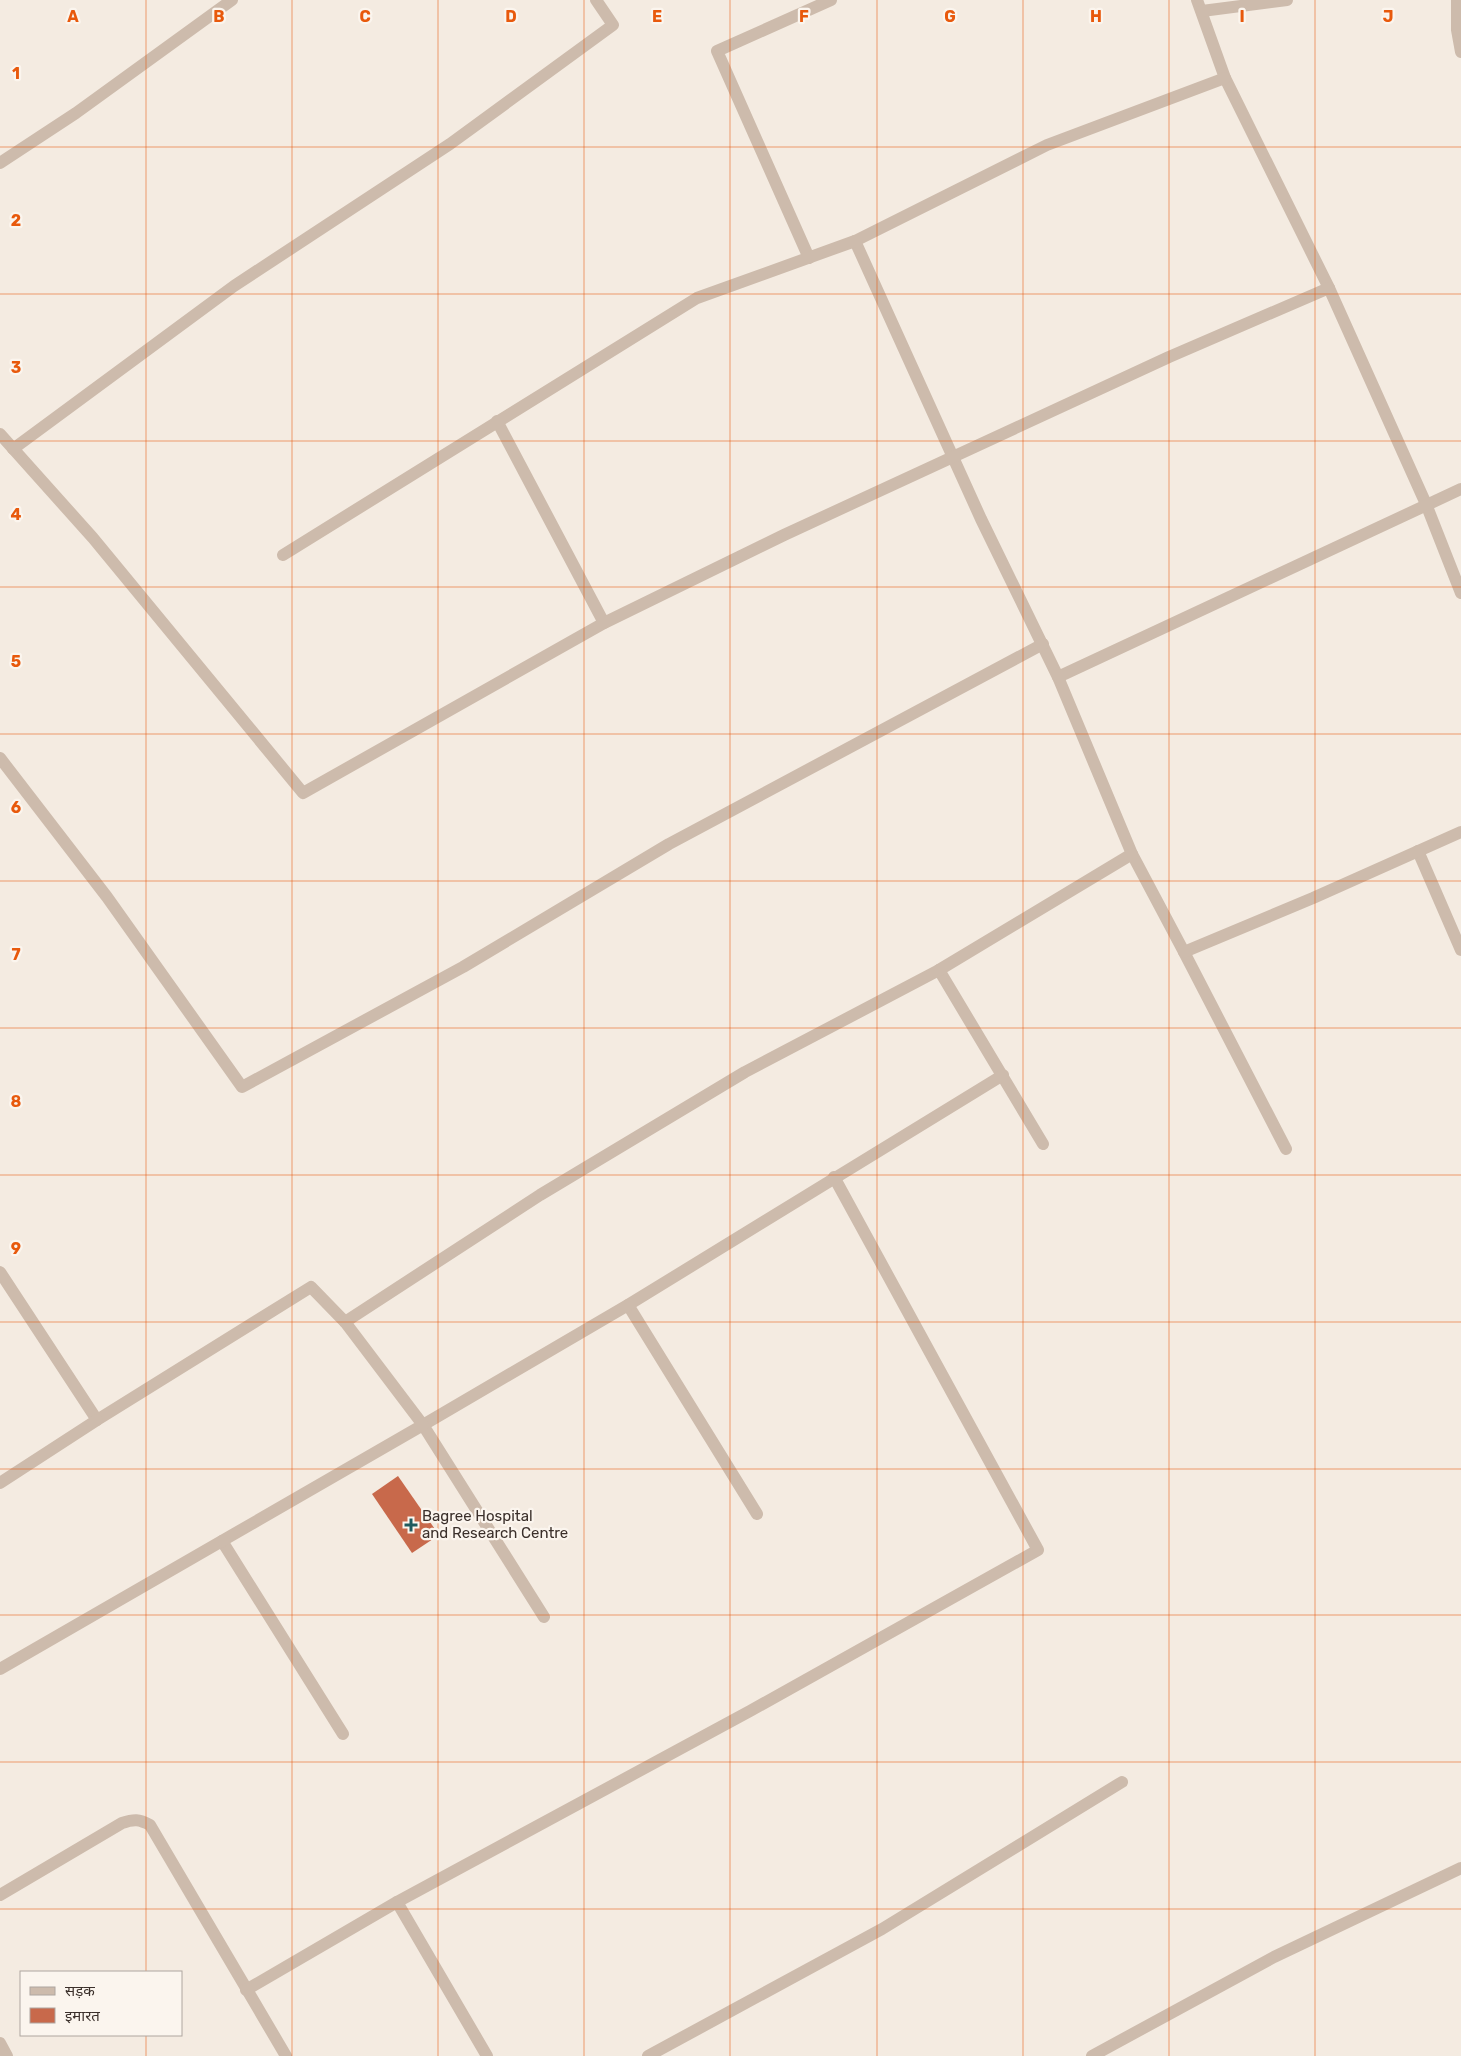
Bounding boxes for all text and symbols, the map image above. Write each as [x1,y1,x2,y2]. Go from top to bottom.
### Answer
text: A [67,7,79,26]
text: B [213,7,225,26]
text: C [359,7,371,26]
text: D [505,7,517,26]
text: E [652,7,662,26]
text: F [799,7,809,26]
text: G [944,7,956,26]
text: H [1090,7,1102,26]
text: I [1239,7,1245,26]
text: J [1383,7,1393,26]
text: 1 [12,64,20,83]
text: 2 [11,211,21,230]
text: 3 [11,358,21,377]
text: 4 [11,505,22,524]
text: 5 [11,652,21,671]
text: 6 [11,798,21,817]
text: 7 [11,945,21,964]
text: 8 [11,1092,22,1111]
text: 9 [11,1239,21,1258]
place label: Bagree Hospital and Research Centre [422,1507,568,1542]
marker: Bagree Hospital and Research Centre [404,1518,418,1532]
legend [20,1971,182,2036]
text: सड़क [65,1982,95,2000]
text: इमारत [65,2007,100,2025]

